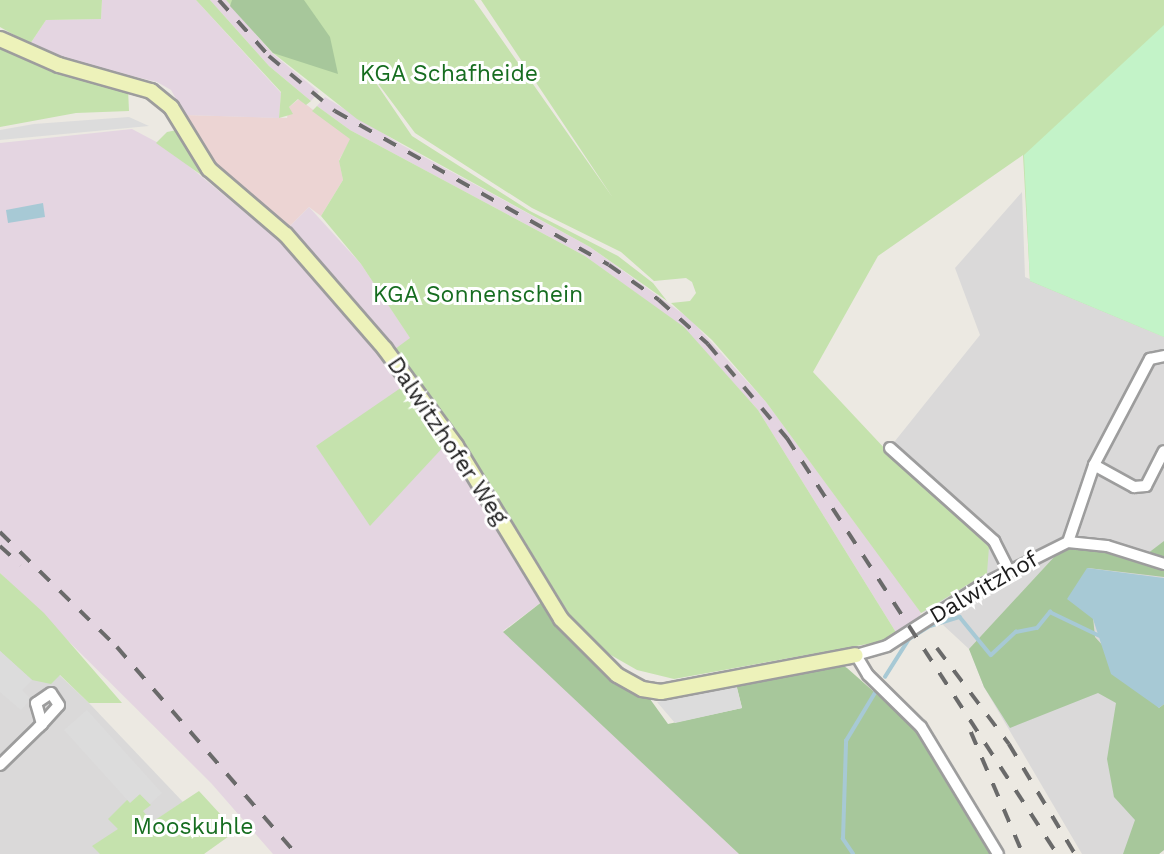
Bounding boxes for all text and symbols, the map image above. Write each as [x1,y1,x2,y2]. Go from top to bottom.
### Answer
park label: KGA Schafheide [359,60,539,88]
park label: KGA Sonnenschein [372,281,584,309]
street label: Dalwitzhofer Weg [380,351,514,531]
street label: Dalwitzhof [925,546,1043,630]
park label: Mooskuhle [133,813,253,841]

